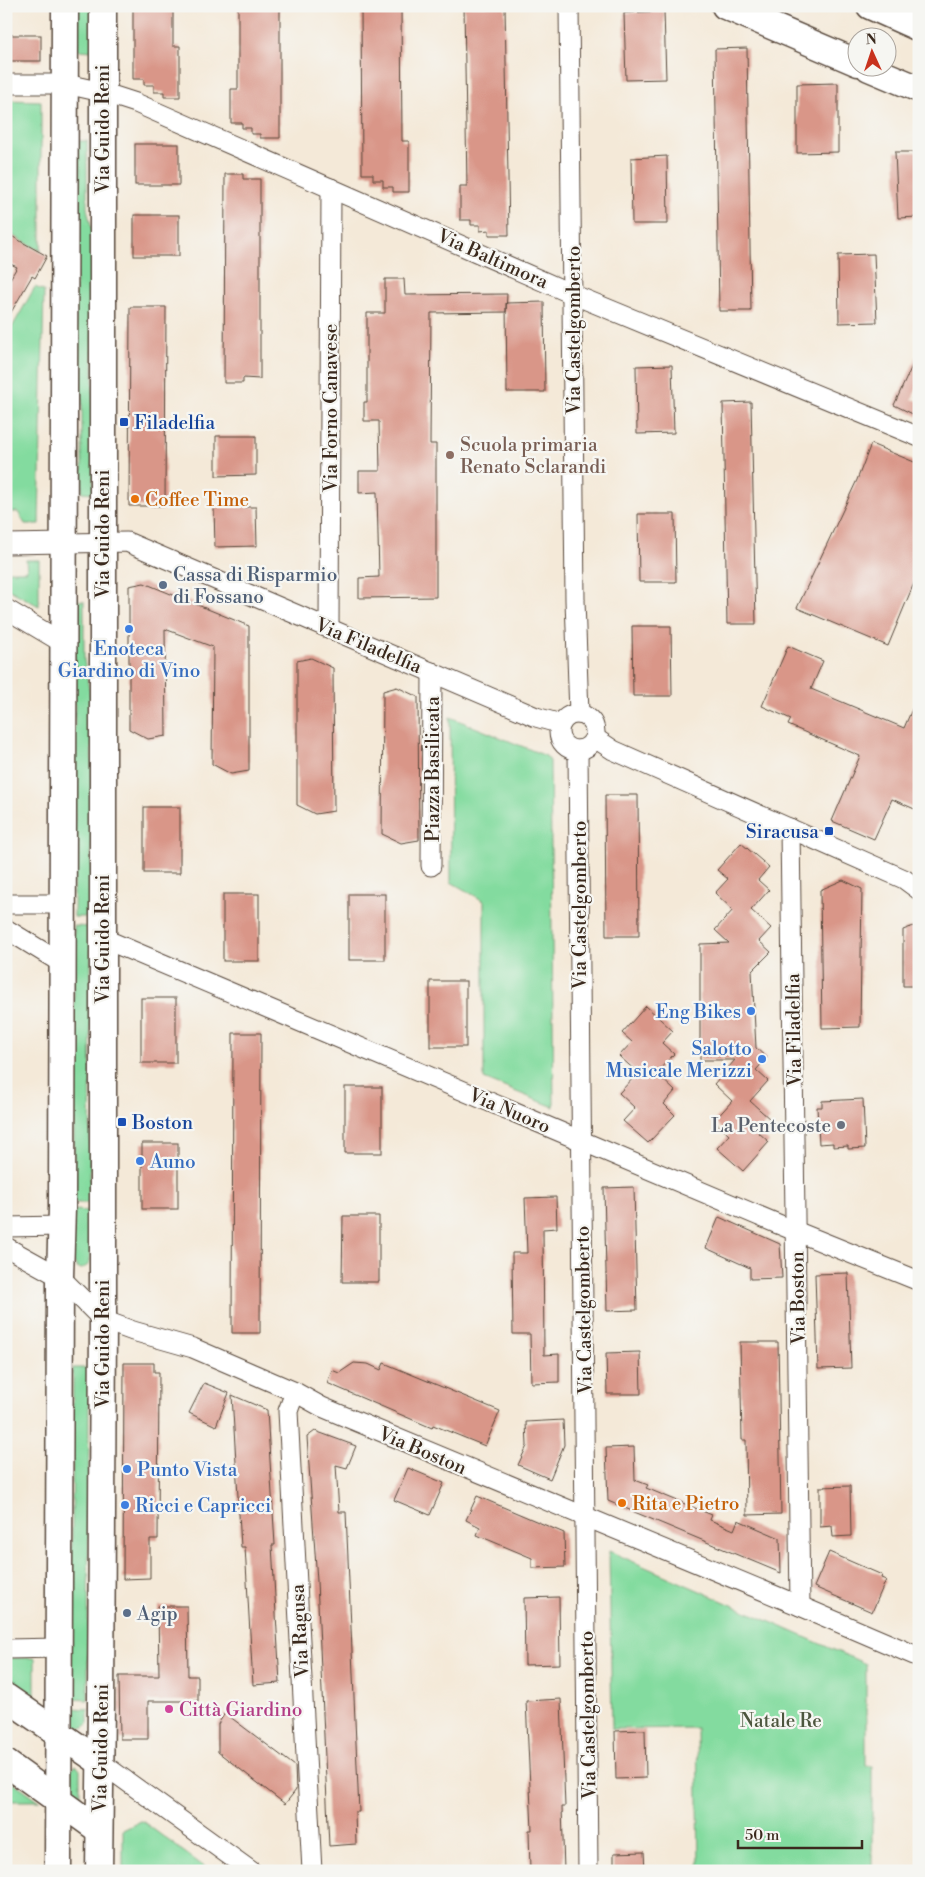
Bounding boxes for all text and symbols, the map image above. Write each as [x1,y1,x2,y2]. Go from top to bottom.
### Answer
north arrow [848,28,898,78]
text: N [865,31,877,49]
street label: Via Guido Reni [91,65,115,194]
street label: Via Baltimora [432,223,552,294]
street label: Via Castelgomberto [562,246,586,415]
street label: Via Forno Canavese [319,324,343,493]
place label: Filadelfia [134,411,215,435]
marker: Filadelfia [118,416,130,428]
place label: Scuola primaria Renato Sclarandi [460,433,606,479]
marker: Scuola primaria Renato Sclarandi [444,449,456,461]
street label: Via Guido Reni [91,470,115,599]
place label: Coffee Time [145,488,249,512]
marker: Coffee Time [129,493,141,505]
place label: Cassa di Risparmio di Fossano [173,563,337,609]
marker: Cassa di Risparmio di Fossano [157,579,169,591]
street label: Via Filadelfia [311,612,426,679]
marker: Enoteca Giardino di Vino [123,623,135,635]
place label: Enoteca Giardino di Vino [58,637,200,683]
street label: Piazza Basilicata [421,696,445,842]
place label: Siracusa [746,820,819,844]
street label: Via Castelgomberto [568,821,592,990]
marker: Siracusa [823,825,835,837]
street label: Via Guido Reni [91,875,115,1004]
street label: Via Filadelfia [781,973,807,1088]
place label: Eng Bikes [655,1000,741,1024]
marker: Eng Bikes [745,1005,757,1017]
place label: Salotto Musicale Merizzi [606,1037,752,1083]
marker: Salotto Musicale Merizzi [756,1053,768,1065]
street label: Via Nuoro [464,1083,554,1139]
place label: Boston [131,1111,193,1135]
place label: La Pentecoste [711,1114,831,1138]
marker: Boston [116,1116,128,1128]
marker: La Pentecoste [835,1119,847,1131]
place label: Auno [149,1150,196,1174]
marker: Auno [134,1155,146,1167]
street label: Via Castelgomberto [571,1225,597,1396]
street label: Via Boston [785,1251,811,1346]
street label: Via Guido Reni [91,1280,115,1409]
street label: Via Boston [374,1421,470,1480]
place label: Punto Vista [137,1458,238,1482]
marker: Punto Vista [121,1463,133,1475]
place label: Rita e Pietro [632,1492,739,1516]
place label: Ricci e Capricci [135,1494,271,1518]
marker: Rita e Pietro [616,1497,628,1509]
marker: Ricci e Capricci [119,1499,131,1511]
street label: Via Ragusa [286,1583,314,1680]
place label: Agip [136,1602,178,1626]
marker: Agip [121,1607,133,1619]
street label: Via Castelgomberto [575,1630,601,1801]
street label: Via Guido Reni [88,1683,114,1814]
place label: Città Giardino [179,1698,302,1722]
marker: Città Giardino [163,1703,175,1715]
park label: Natale Re [740,1709,822,1733]
scale bar [738,1817,861,1849]
text: 50 m [745,1826,779,1845]

